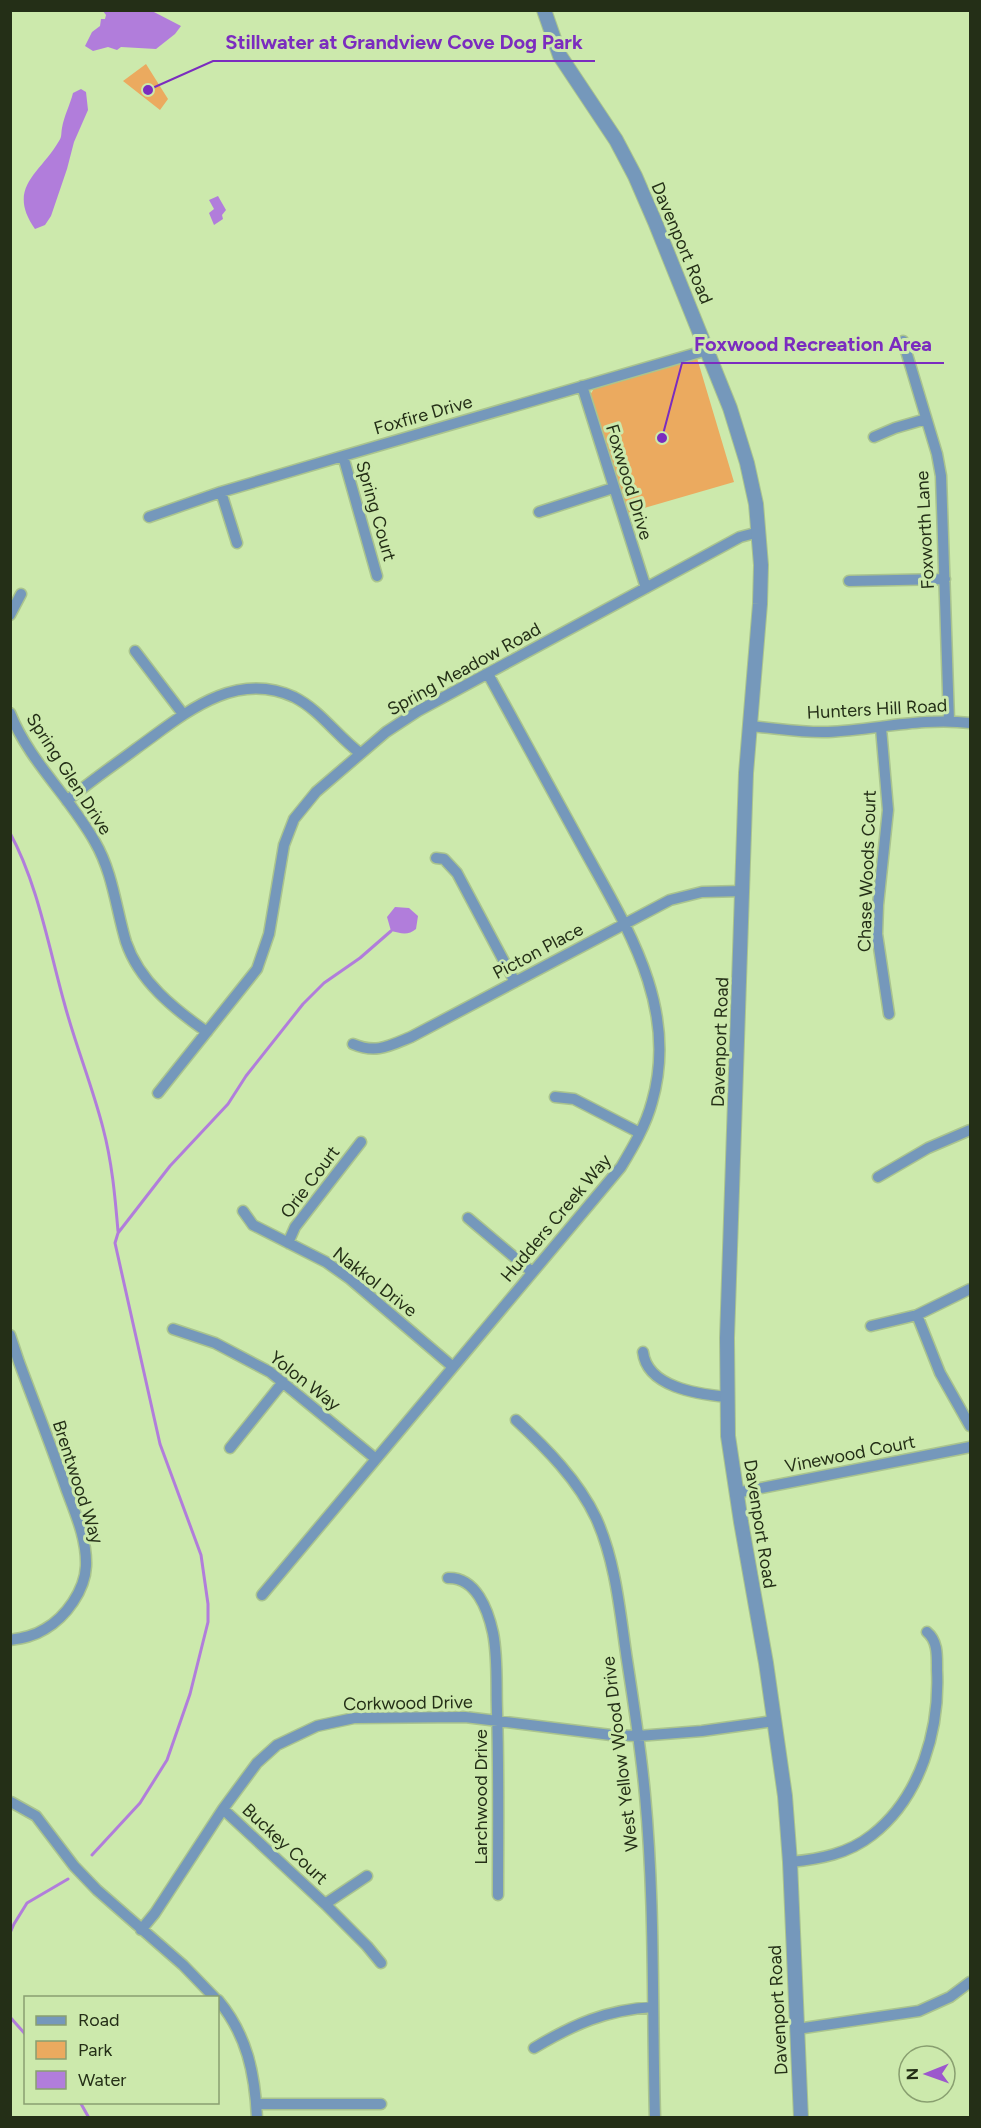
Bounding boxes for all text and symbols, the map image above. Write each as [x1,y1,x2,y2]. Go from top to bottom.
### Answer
callout: Stillwater at Grandview Cove Dog Park [213,23,595,61]
text: Stillwater at Grandview Cove Dog Park [225,30,583,54]
street label: Davenport Road [646,179,718,307]
callout: Foxwood Recreation Area [682,325,944,363]
text: Foxwood Recreation Area [694,332,932,356]
street label: Foxfire Drive [371,390,475,440]
street label: Foxwood Drive [601,421,657,543]
street label: Spring Court [351,458,401,564]
street label: Foxworth Lane [911,470,939,590]
street label: Spring Meadow Road [383,618,545,720]
street label: Hunters Hill Road [806,694,948,724]
street label: Spring Glen Drive [21,709,117,839]
street label: Chase Woods Court [853,789,881,952]
street label: Picton Place [489,918,587,984]
street label: Davenport Road [707,976,733,1108]
street label: Orie Court [276,1141,344,1223]
street label: Hudders Creek Way [496,1149,616,1286]
street label: Nakkol Drive [328,1242,422,1322]
street label: Yolon Way [265,1346,345,1416]
street label: Brentwood Way [48,1417,108,1547]
street label: Vinewood Court [783,1431,917,1477]
street label: Davenport Road [739,1458,781,1590]
street label: West Yellow Wood Drive [597,1655,643,1853]
street label: Corkwood Drive [343,1691,473,1715]
street label: Larchwood Drive [470,1729,492,1865]
street label: Buckey Court [238,1799,333,1889]
street label: Davenport Road [764,1944,792,2076]
legend [24,1996,219,2104]
text: Road [78,2009,119,2031]
text: Park [78,2039,113,2061]
north arrow [897,2044,957,2104]
text: N [903,2068,922,2081]
text: Water [78,2069,126,2091]

